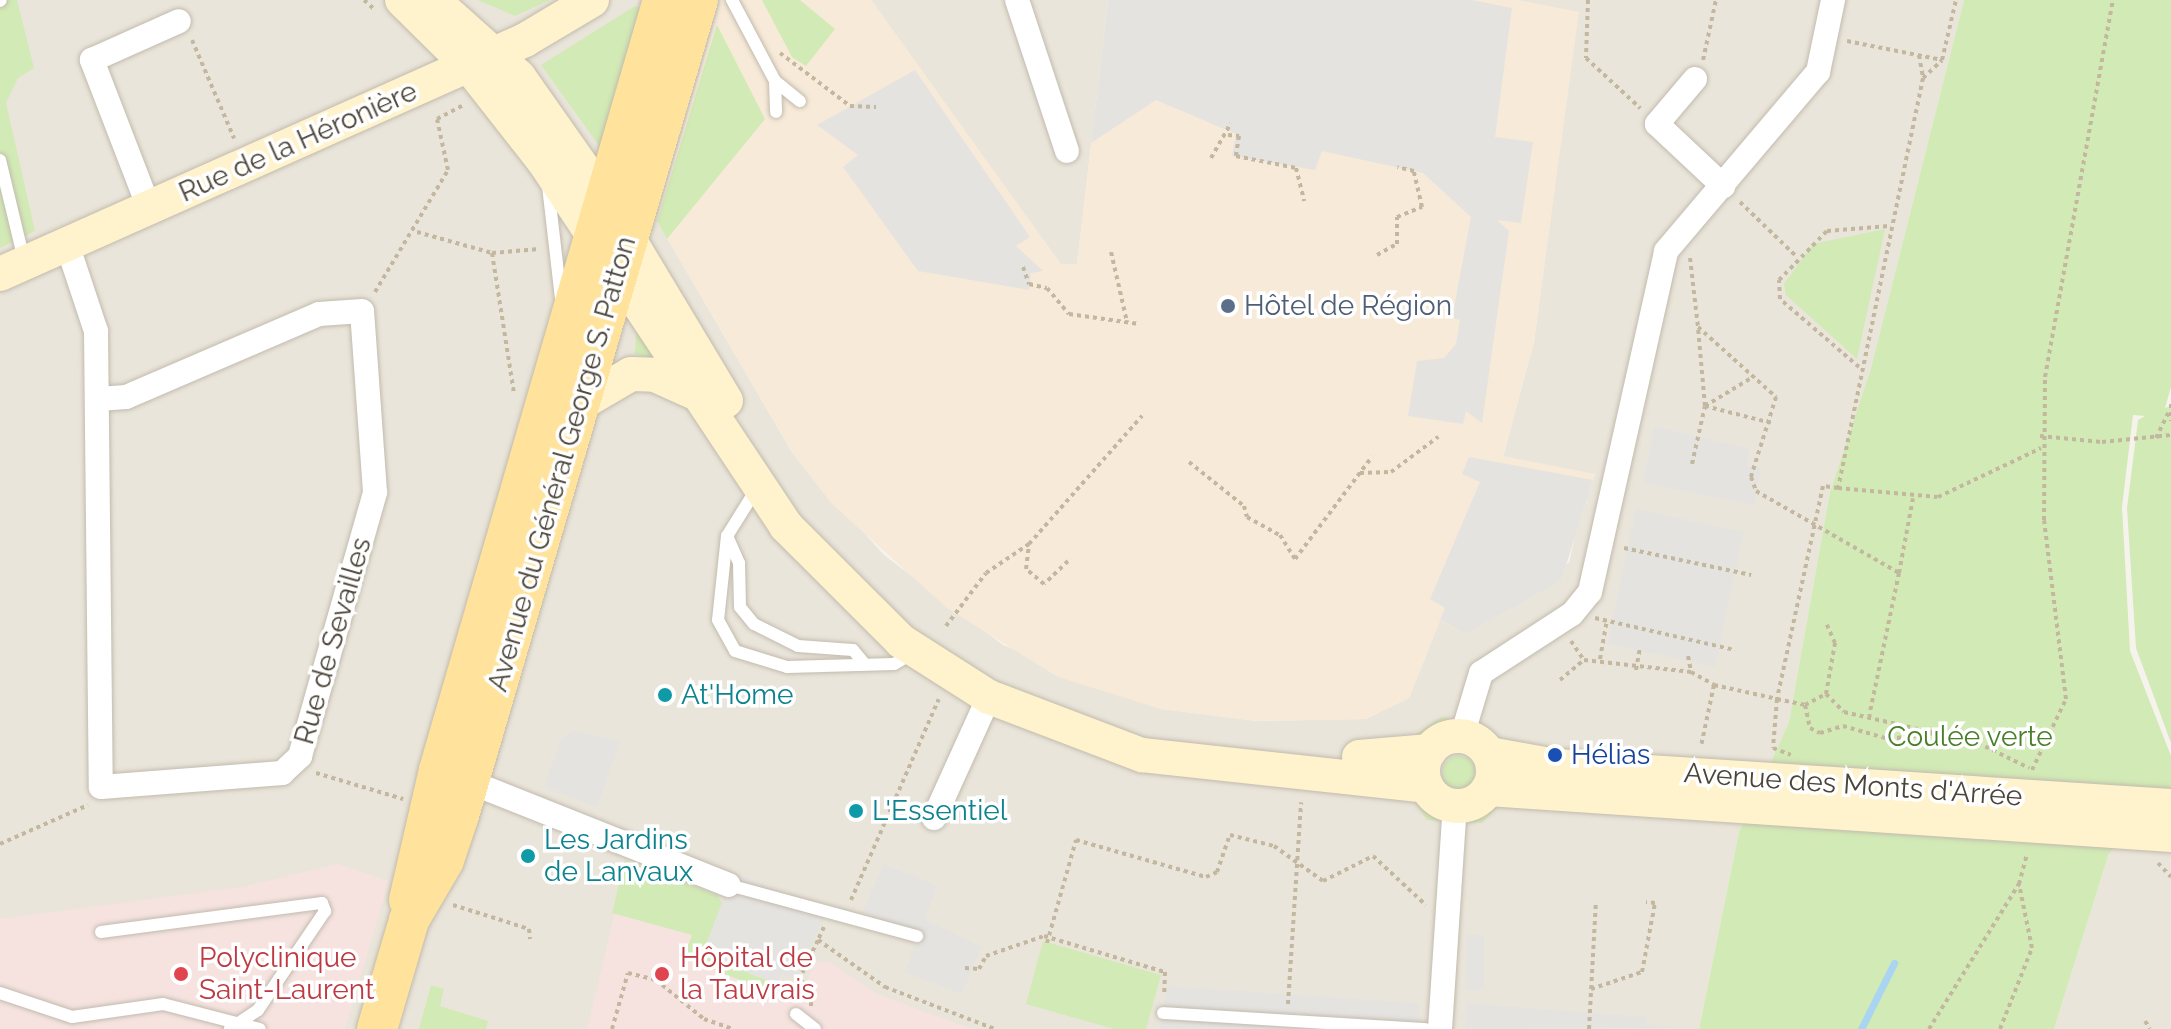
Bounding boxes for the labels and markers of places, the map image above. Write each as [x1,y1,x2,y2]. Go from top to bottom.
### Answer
place label: Hôtel de Région [1244,289,1453,323]
marker: Hôtel de Région [1219,297,1237,315]
place label: At'Home [681,678,793,712]
marker: At'Home [656,686,674,704]
place label: Hélias [1571,738,1650,772]
marker: Hélias [1546,746,1564,764]
place label: L'Essentiel [872,794,1007,828]
marker: L'Essentiel [847,802,865,820]
place label: Les Jardins de Lanvaux [544,823,693,889]
marker: Les Jardins de Lanvaux [519,847,537,865]
place label: Polyclinique Saint-Laurent [199,941,374,1007]
place label: Hôpital de la Tauvrais [680,941,816,1007]
marker: Polyclinique Saint-Laurent [170,963,192,985]
marker: Hôpital de la Tauvrais [651,963,673,985]

